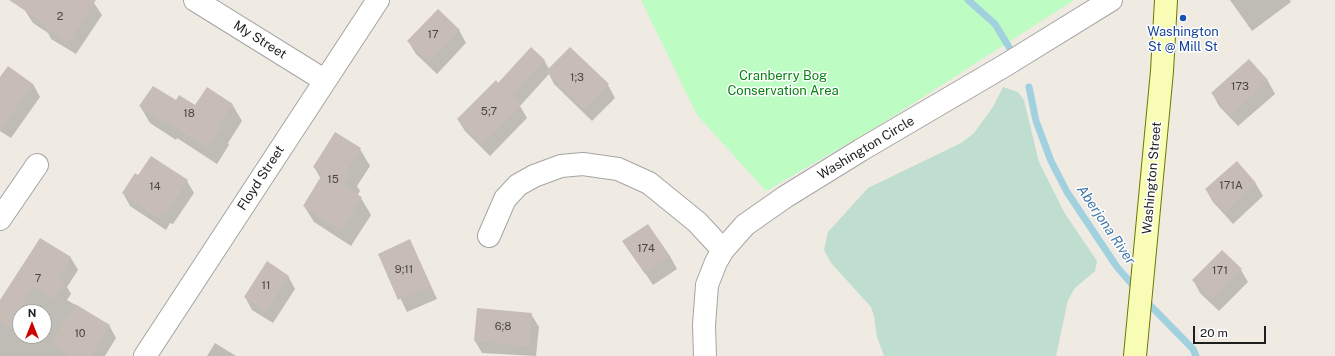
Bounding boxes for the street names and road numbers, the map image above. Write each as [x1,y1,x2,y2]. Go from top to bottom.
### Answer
street label: My Street [231,18,289,62]
street label: Washington Circle [815,113,917,183]
street label: Washington Street [1139,121,1165,235]
street label: Floyd Street [234,143,288,213]

